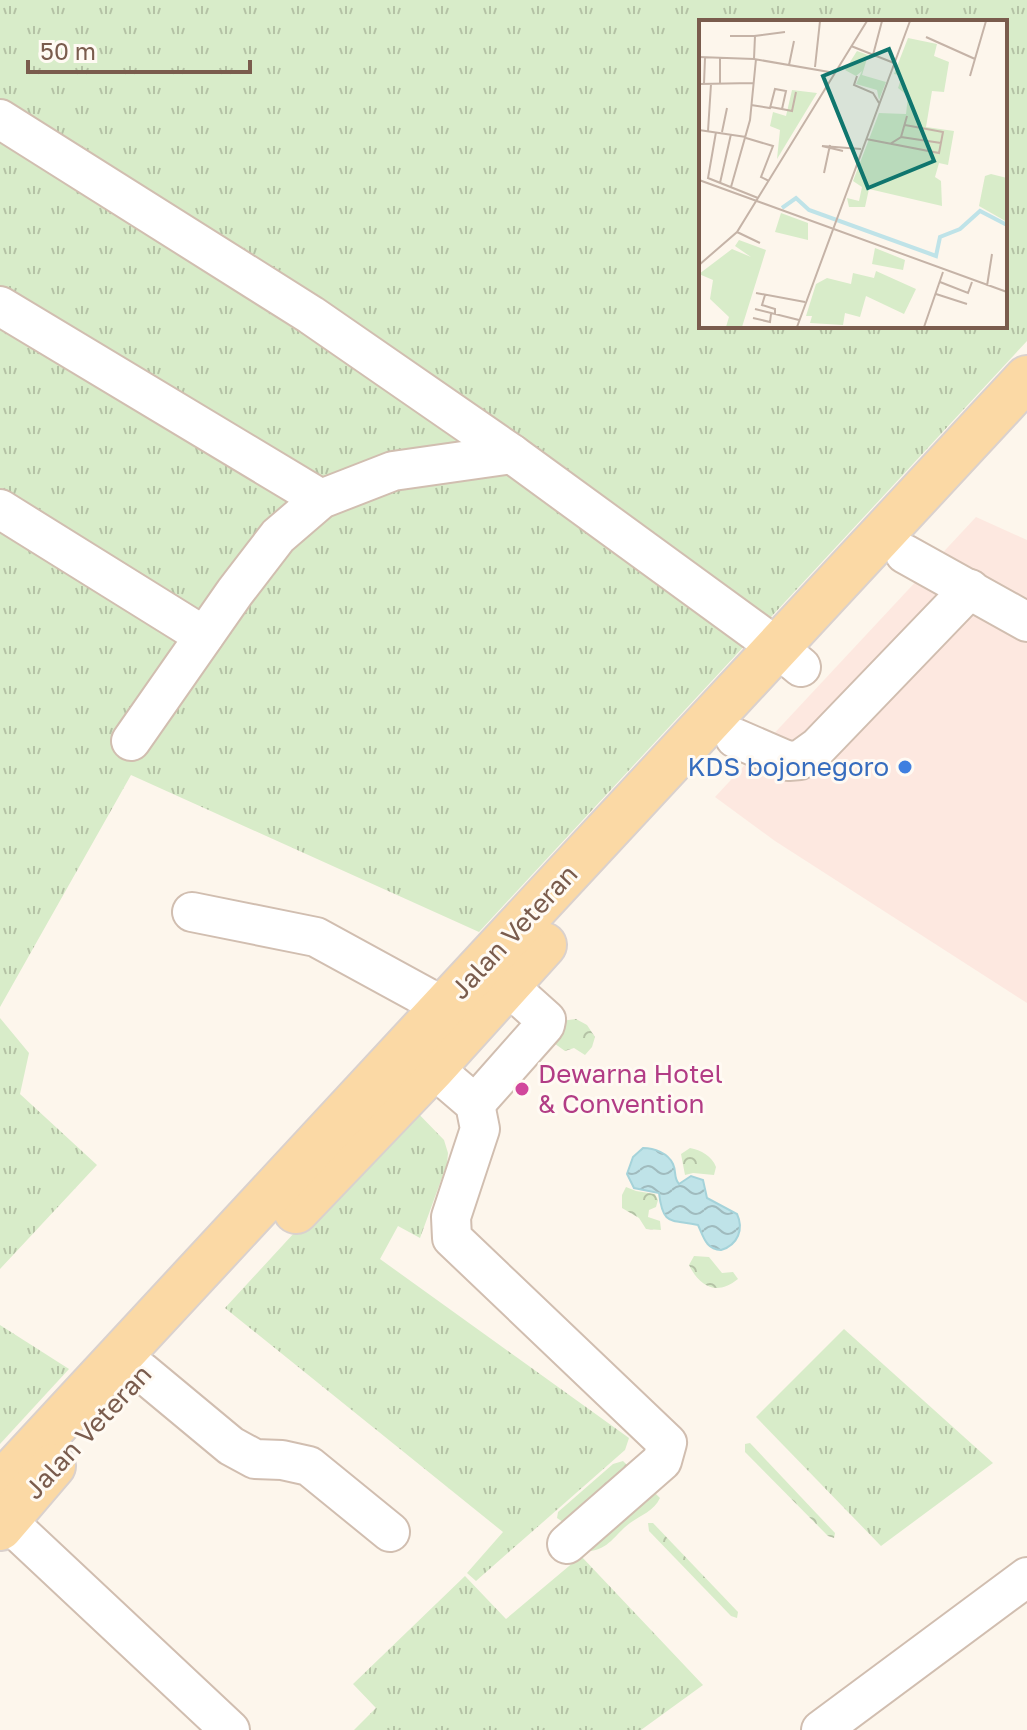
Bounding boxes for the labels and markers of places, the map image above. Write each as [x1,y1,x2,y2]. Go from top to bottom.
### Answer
place label: KDS bojonegoro [687,751,889,782]
marker: KDS bojonegoro [896,758,914,776]
place label: Dewarna Hotel & Convention [538,1058,723,1119]
marker: Dewarna Hotel & Convention [513,1080,531,1098]

